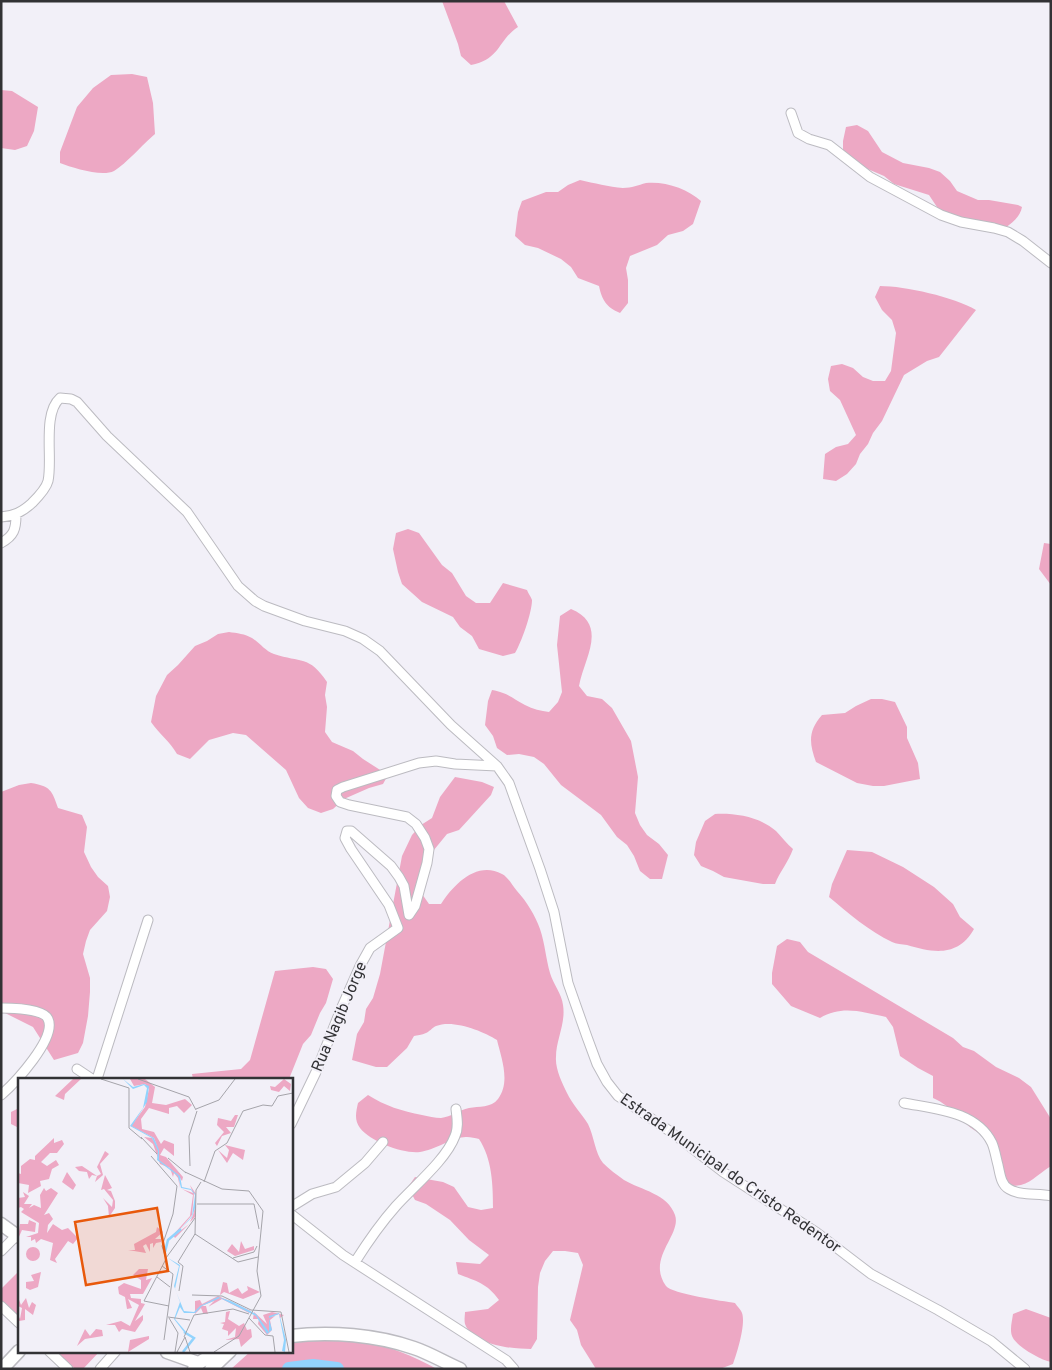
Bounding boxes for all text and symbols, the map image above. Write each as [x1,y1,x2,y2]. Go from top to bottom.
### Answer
street label: Rua Nagib Jorge [308,959,372,1075]
inset map [18,1078,292,1352]
street label: Estrada Municipal do Cristo Redentor [616,1090,844,1258]

